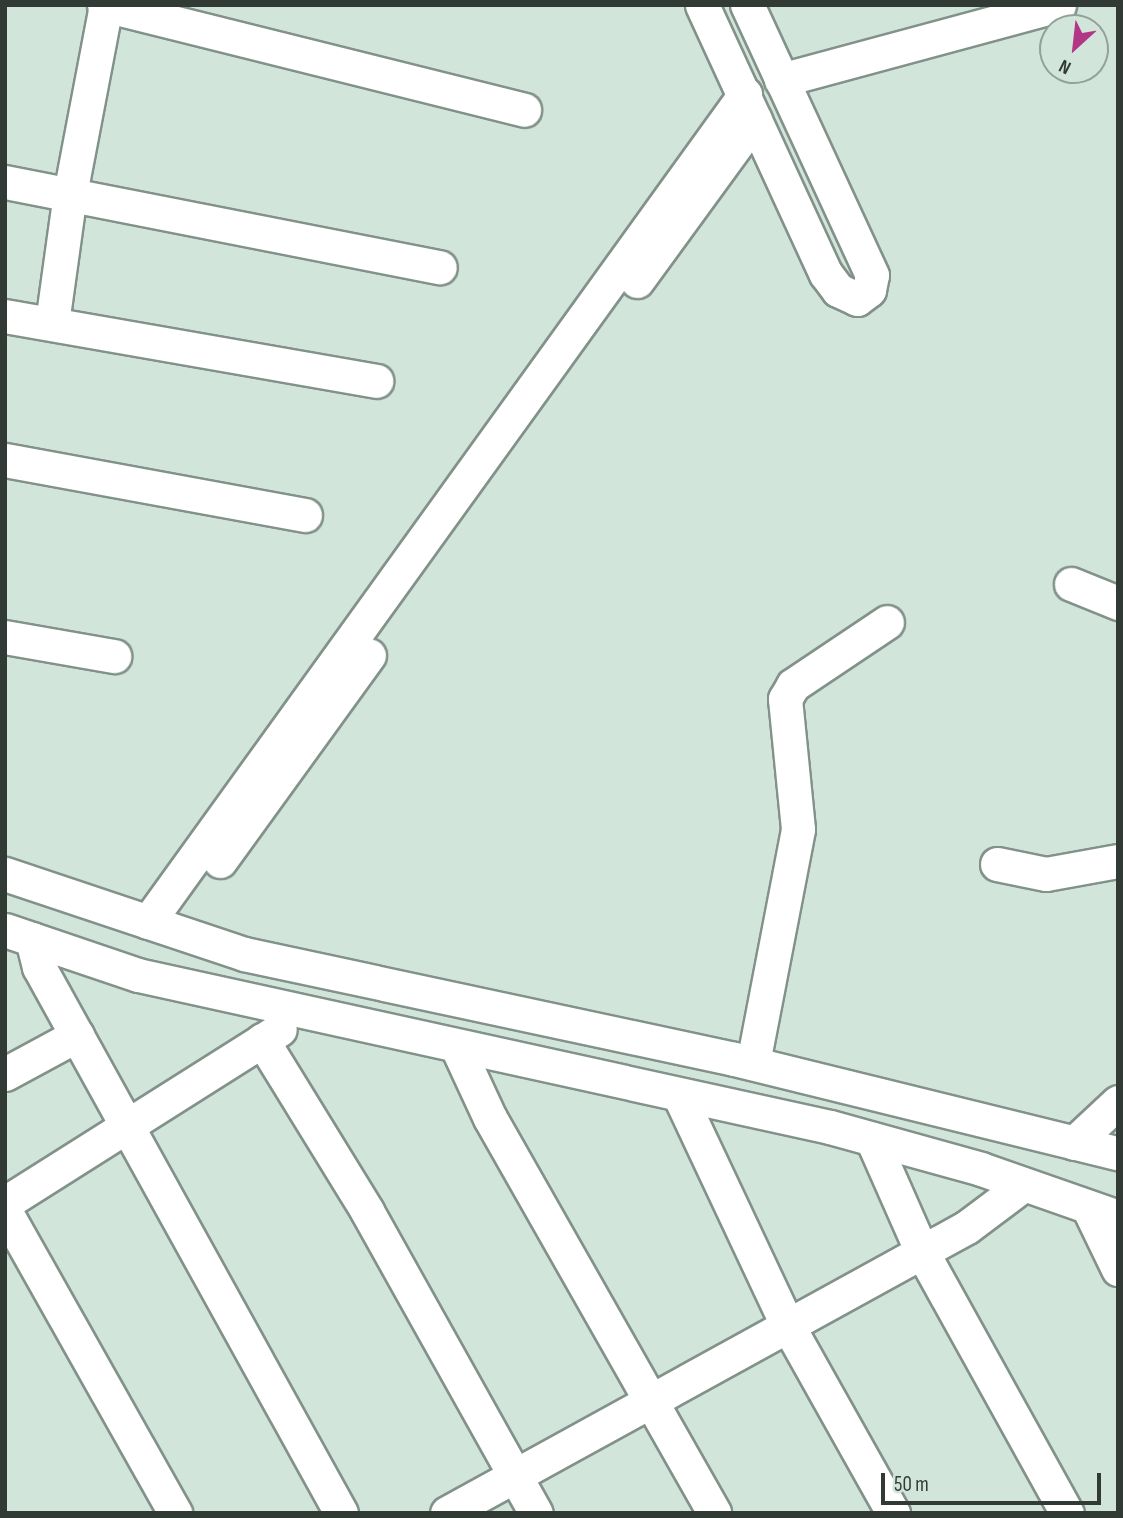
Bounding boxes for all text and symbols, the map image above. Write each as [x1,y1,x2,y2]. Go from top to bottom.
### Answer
north arrow [1039,14,1109,84]
text: N [1055,54,1075,79]
scale bar [885,1458,1106,1502]
text: 50 m [894,1472,929,1497]

